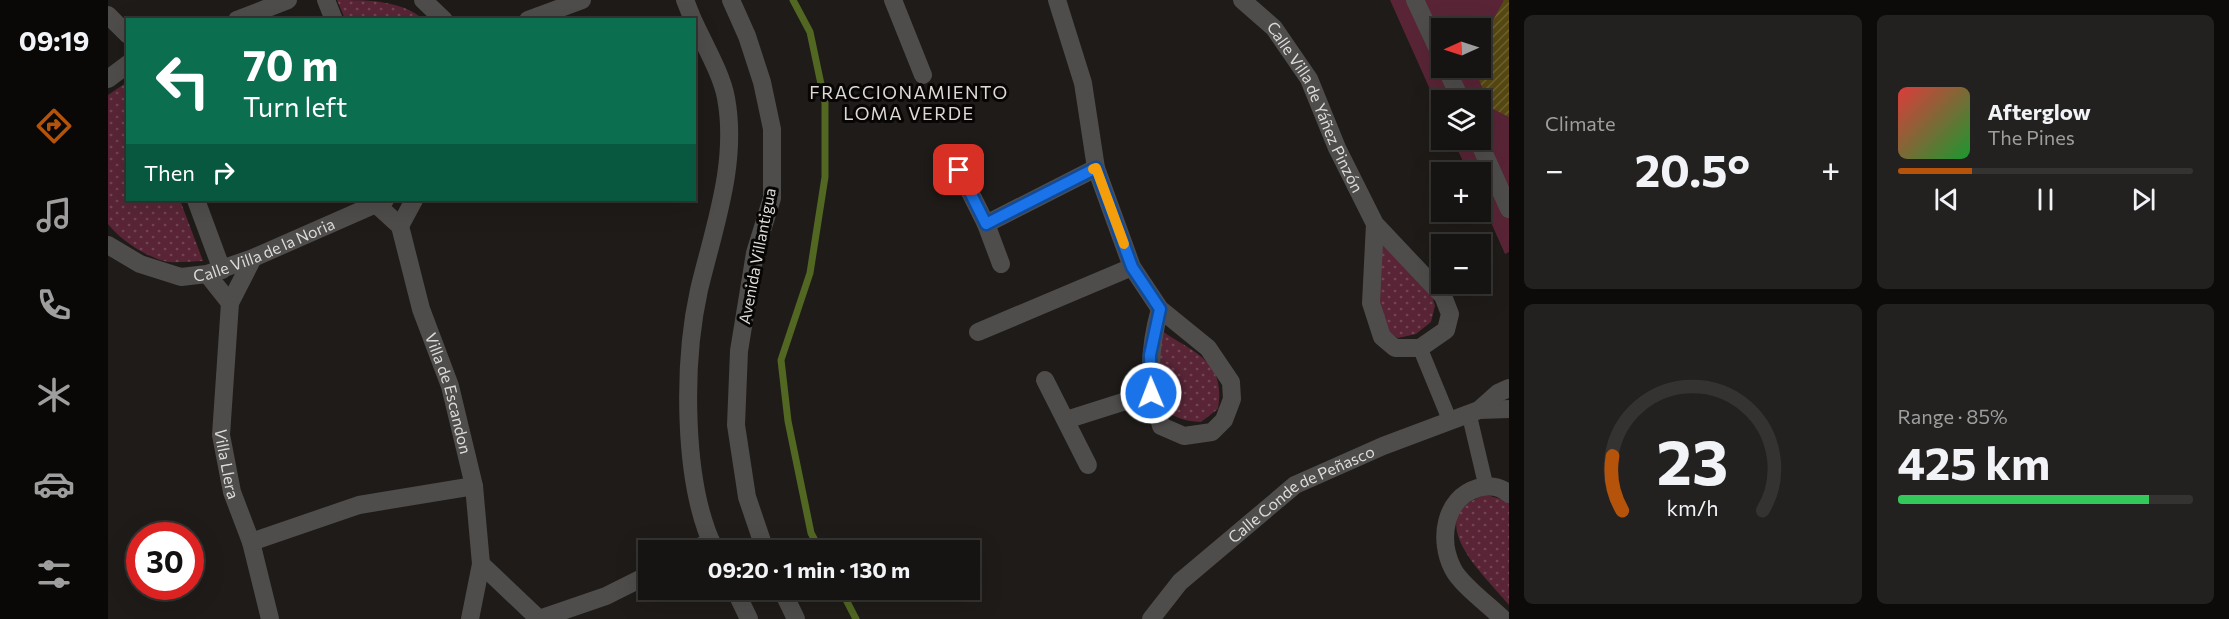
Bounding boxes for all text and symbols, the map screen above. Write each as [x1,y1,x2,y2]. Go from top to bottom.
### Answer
street label: Calle Villa de Yáñez Pinzón [1264,17,1368,195]
north arrow [1431,18,1491,78]
map controls [1431,18,1491,294]
text: 09:19 [19,24,89,57]
text: 70 m [243,38,338,90]
icon: left [144,42,222,120]
district label: FRACCIONAMIENTO LOMA VERDE [809,81,1009,124]
text: Turn left [243,90,347,123]
button: layers [1431,90,1491,150]
text: Afterglow [1988,98,2091,125]
icon: directions [33,105,75,147]
text: Climate [1545,111,1615,135]
text: The Pines [1988,125,2075,149]
text: 20.5° [1635,141,1750,196]
pin [933,144,984,195]
text: − [1545,148,1564,189]
text: + [1821,148,1840,189]
icon: arrive [942,153,975,186]
icon: right [207,156,240,189]
text: Then [144,159,195,186]
button: + [1431,162,1491,222]
icon: previous [1930,183,1963,216]
icon: pause [2029,183,2062,216]
icon: next [2127,183,2160,216]
street label: Avenida Villantigua [734,186,779,326]
icon: music [33,194,75,236]
street label: Calle Villa de la Noria [192,213,337,285]
button: − [1431,234,1491,294]
icon: phone [33,284,75,326]
street label: Villa de Escandon [422,330,476,456]
position arrow [1119,361,1183,425]
icon: climate [33,374,75,416]
text: Range · 85% [1898,404,2008,428]
text: 23 [1657,422,1729,498]
street label: Villa Llera [212,428,244,501]
text: 425 km [1898,434,2050,489]
street label: Calle Conde de Peñasco [1224,441,1377,547]
icon: car [33,463,75,505]
text: km/h [1667,494,1719,520]
speed limit sign: 30 [126,522,204,600]
icon: filters [33,553,75,595]
text: 09:20 · 1 min · 130 m [708,556,910,583]

